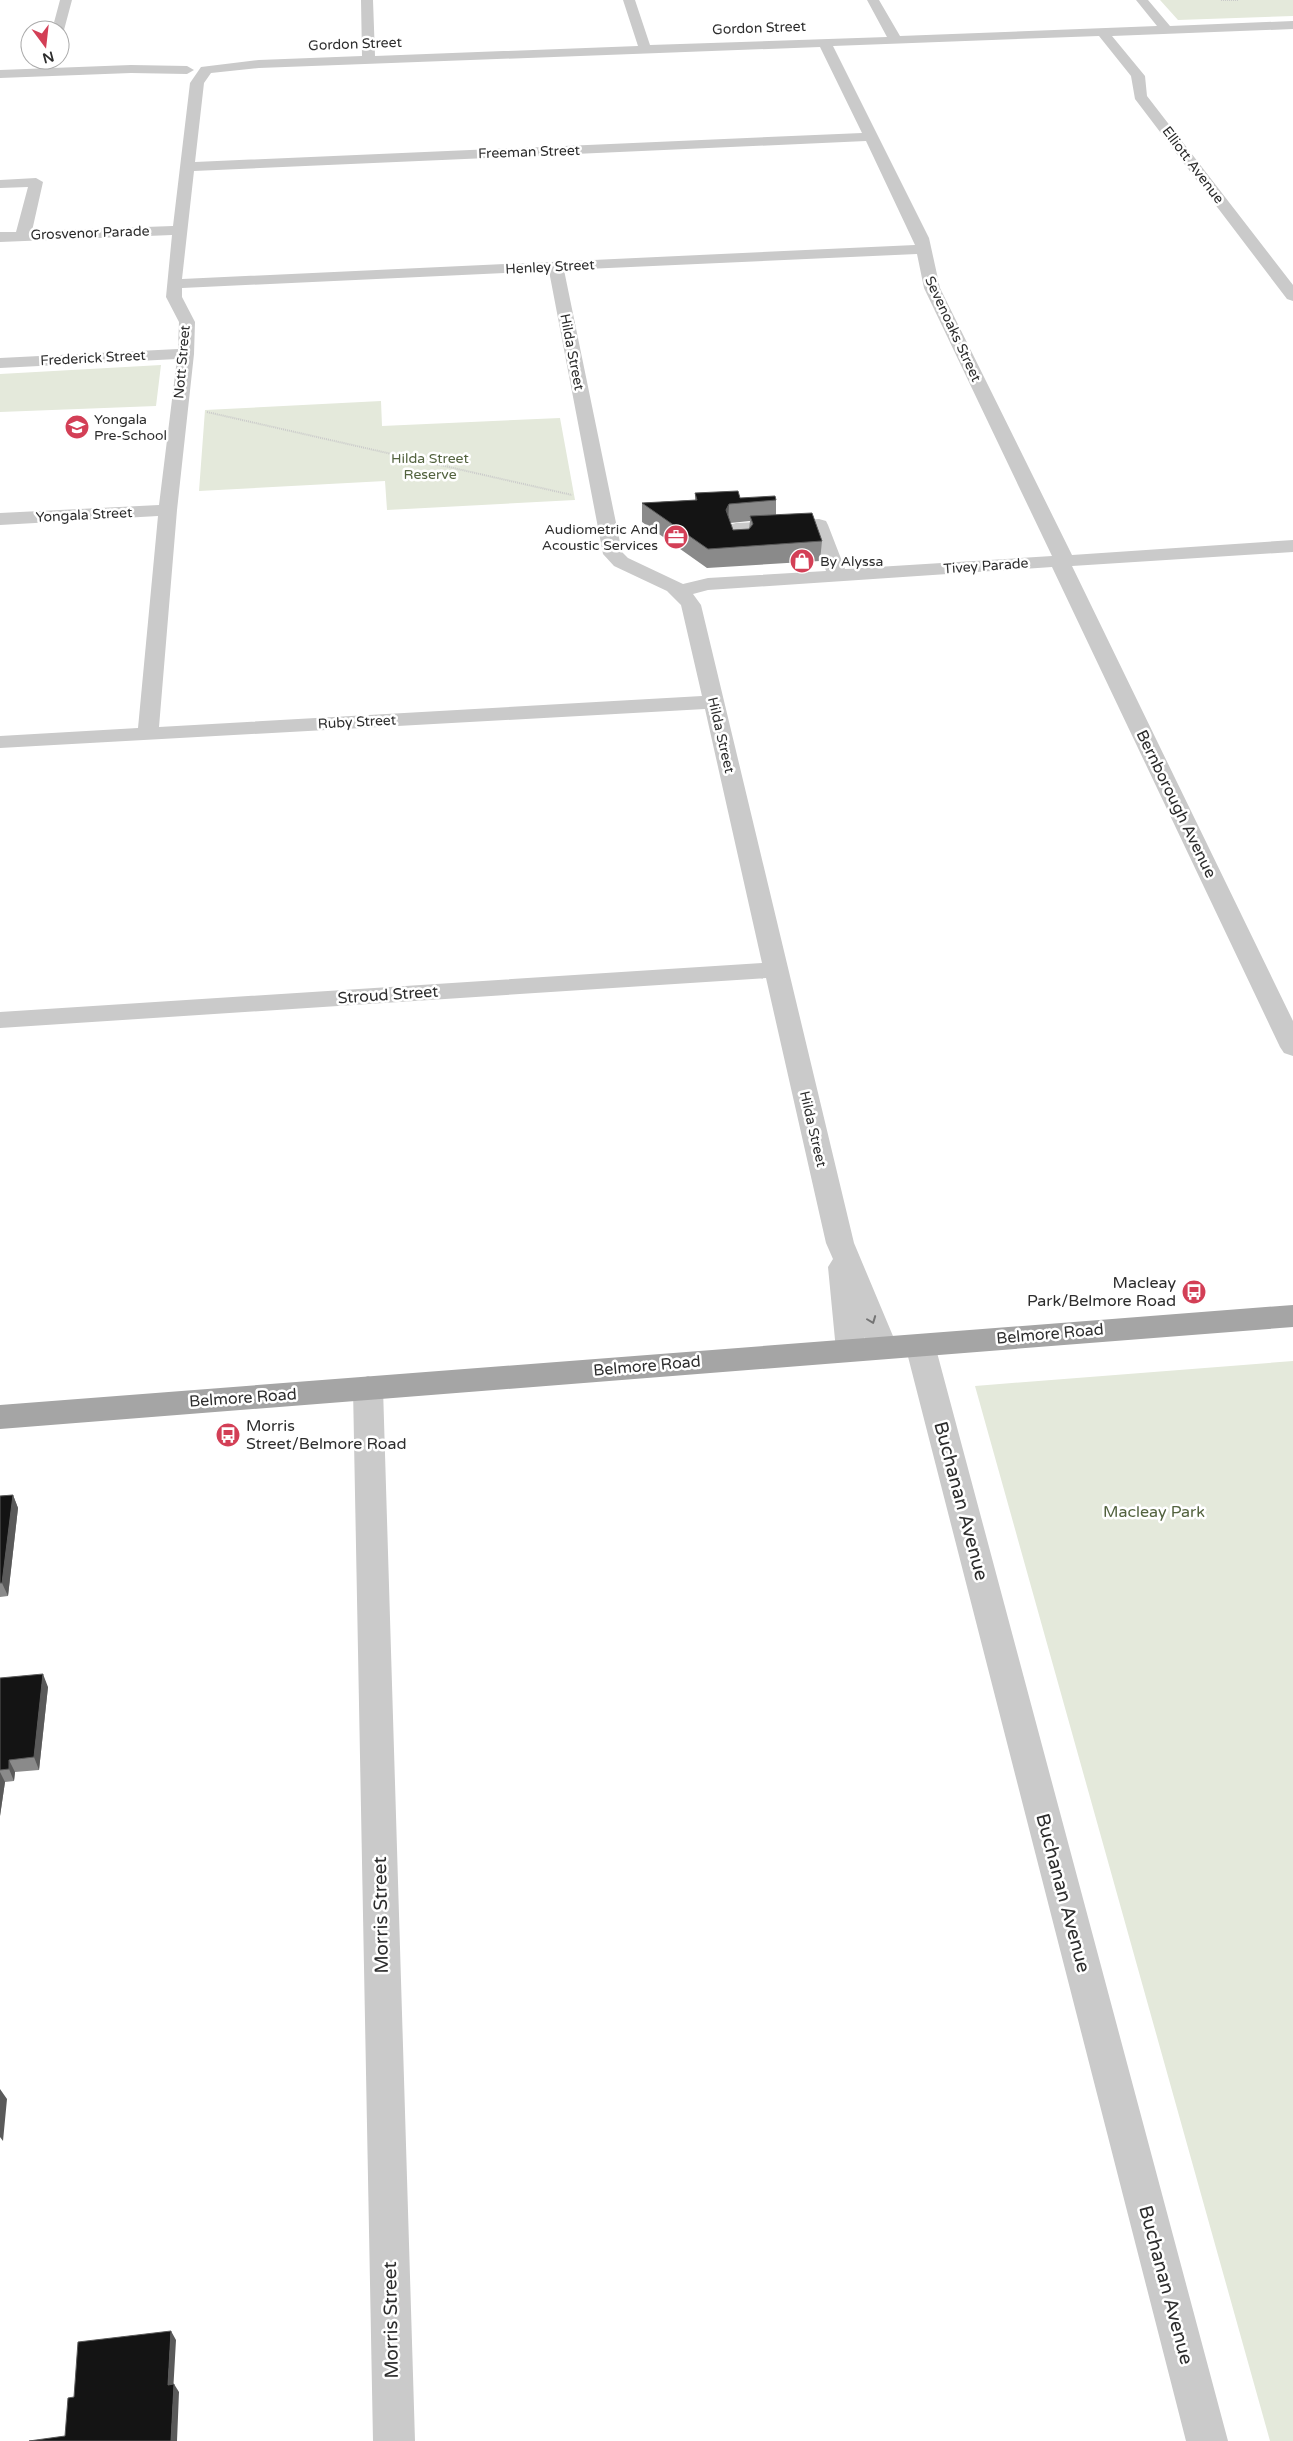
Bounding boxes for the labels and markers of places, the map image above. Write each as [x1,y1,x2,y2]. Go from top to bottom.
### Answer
place label: Yongala Pre-School [94,411,167,444]
school or university icon: Yongala Pre-School [64,414,90,440]
place label: Audiometric And Acoustic Services [542,521,658,554]
office icon: Audiometric And Acoustic Services [663,524,689,550]
shop icon: By Alyssa [789,548,815,574]
place label: By Alyssa [820,553,883,570]
place label: Macleay Park/Belmore Road [1027,1273,1176,1311]
bus stop icon: Macleay Park/Belmore Road [1181,1279,1207,1305]
place label: Morris Street/Belmore Road [246,1416,407,1454]
bus stop icon: Morris Street/Belmore Road [215,1422,241,1448]

